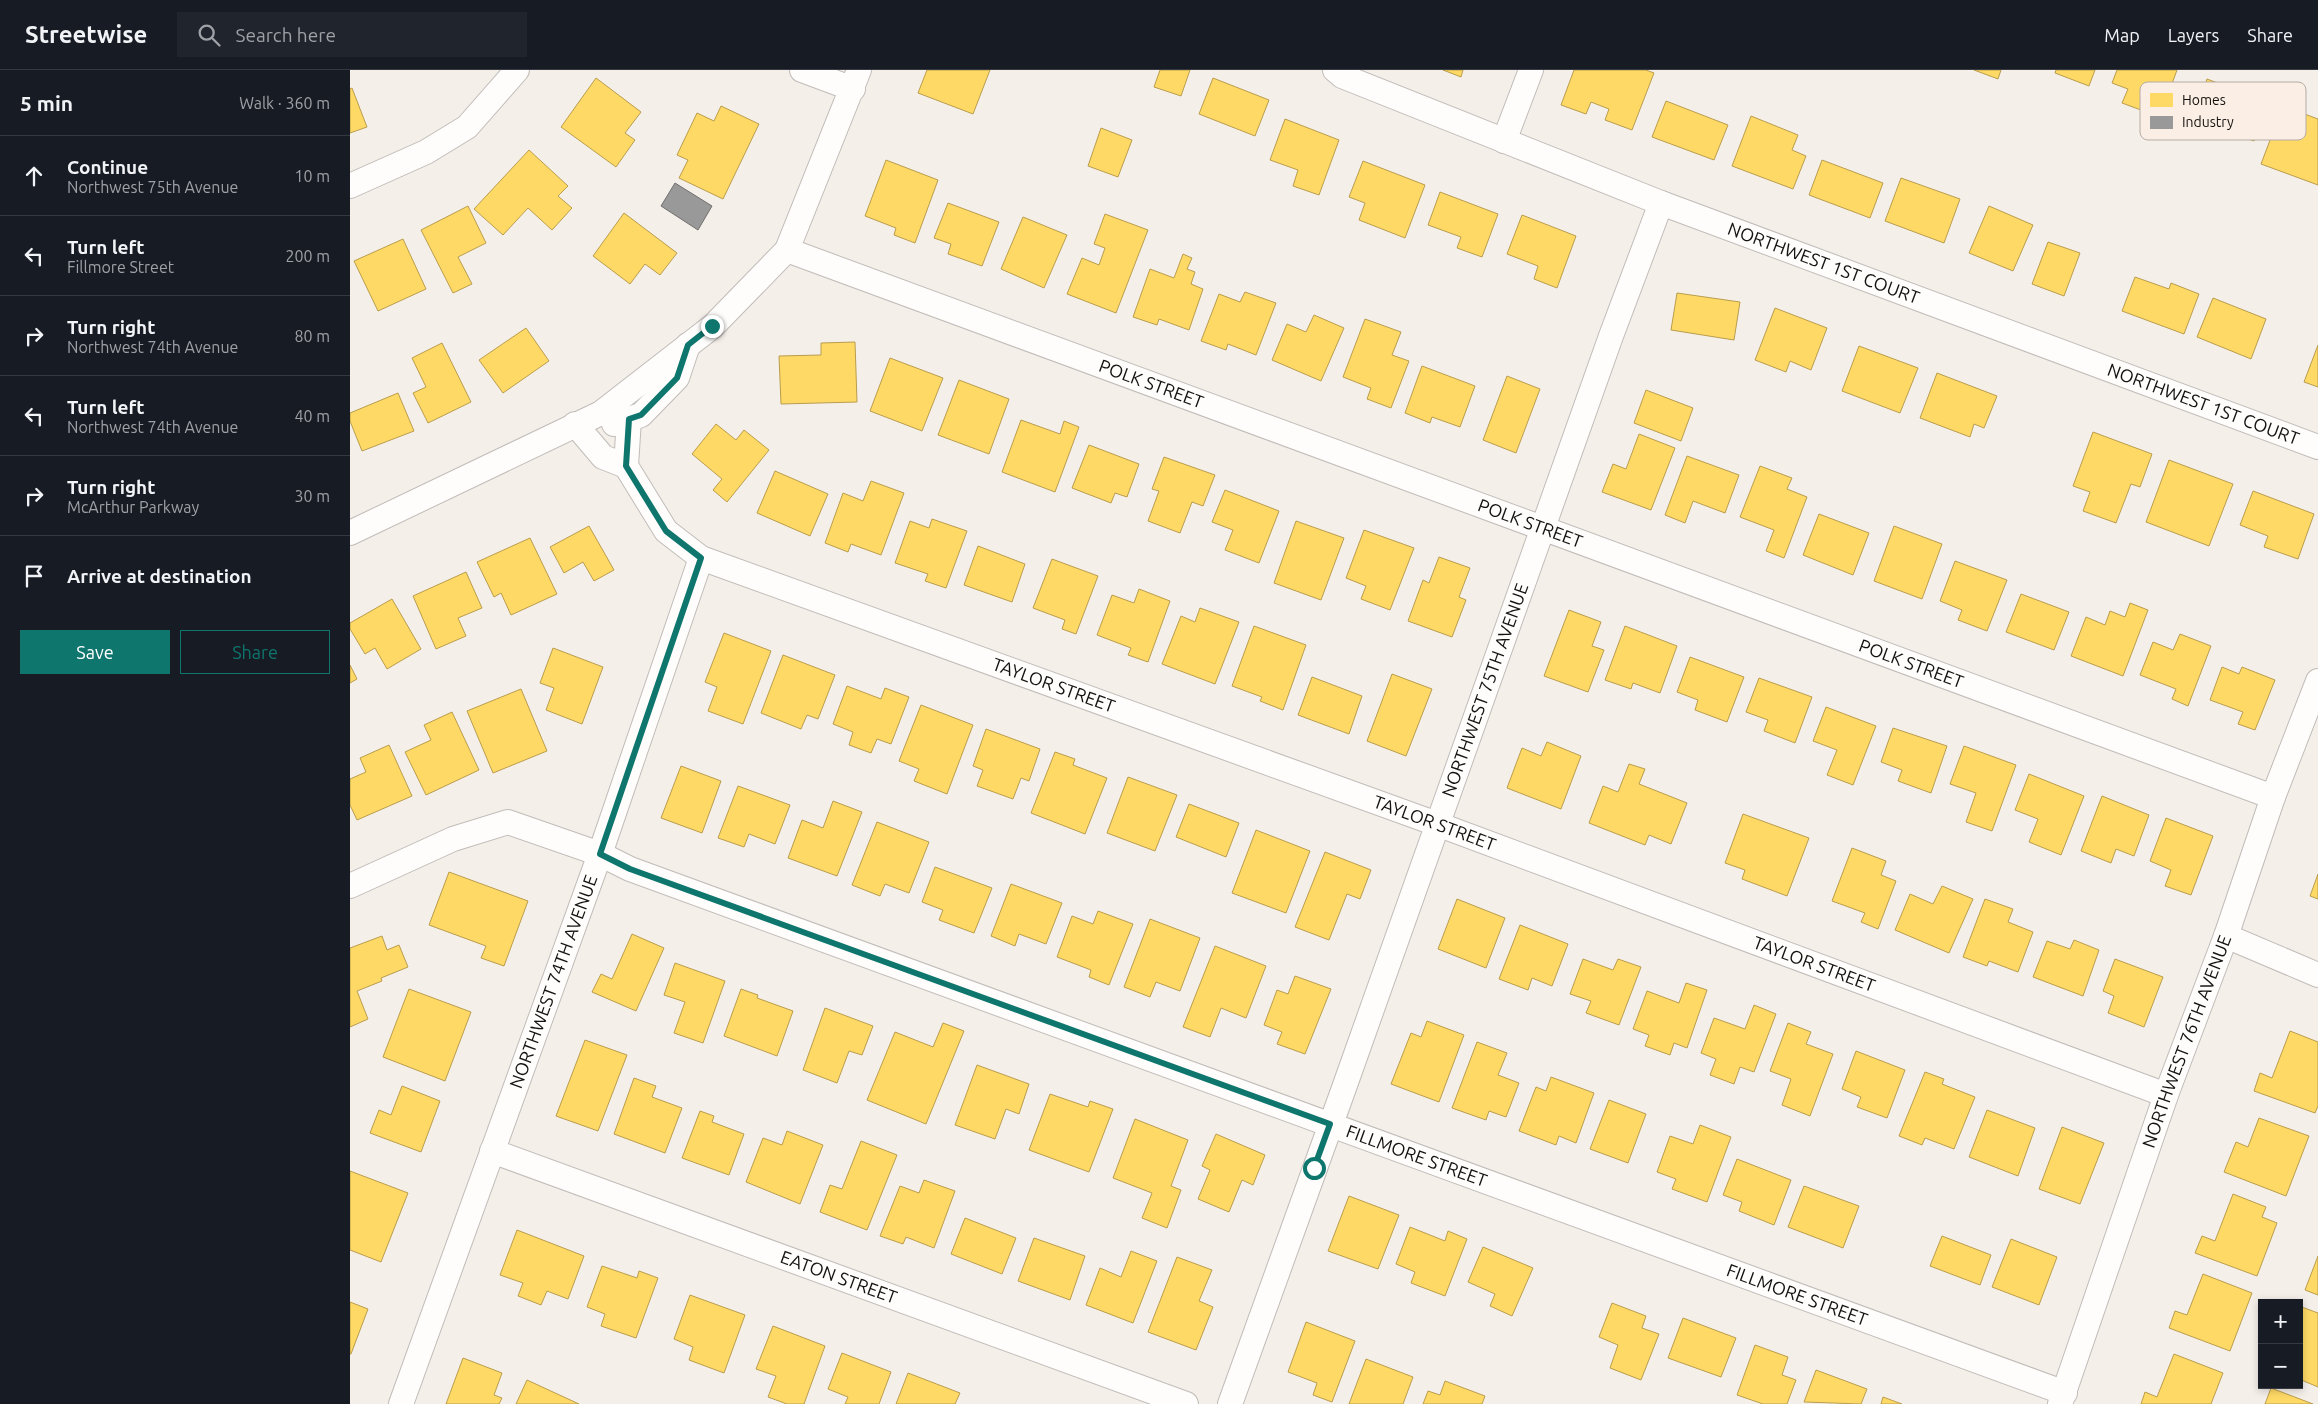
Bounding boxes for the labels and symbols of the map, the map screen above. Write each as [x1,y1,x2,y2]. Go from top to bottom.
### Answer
legend [2140,82,2306,140]
text: Homes [2182,92,2226,108]
text: Industry [2182,114,2234,130]
street label: NORTHWEST 1ST COURT [1725,218,1923,307]
route end [701,315,724,338]
street label: POLK STREET [1096,355,1206,411]
street label: NORTHWEST 1ST COURT [2105,359,2302,448]
street label: POLK STREET [1476,494,1586,551]
street label: NORTHWEST 75TH AVENUE [1437,580,1531,800]
street label: POLK STREET [1857,635,1967,691]
street label: TAYLOR STREET [990,653,1118,716]
street label: TAYLOR STREET [1371,791,1499,854]
street label: NORTHWEST 74TH AVENUE [505,872,601,1091]
street label: TAYLOR STREET [1751,931,1878,995]
street label: NORTHWEST 76TH AVENUE [2138,932,2234,1150]
street label: FILLMORE STREET [1344,1120,1490,1190]
route start [1303,1157,1326,1180]
street label: EATON STREET [778,1246,900,1307]
street label: FILLMORE STREET [1724,1259,1870,1329]

